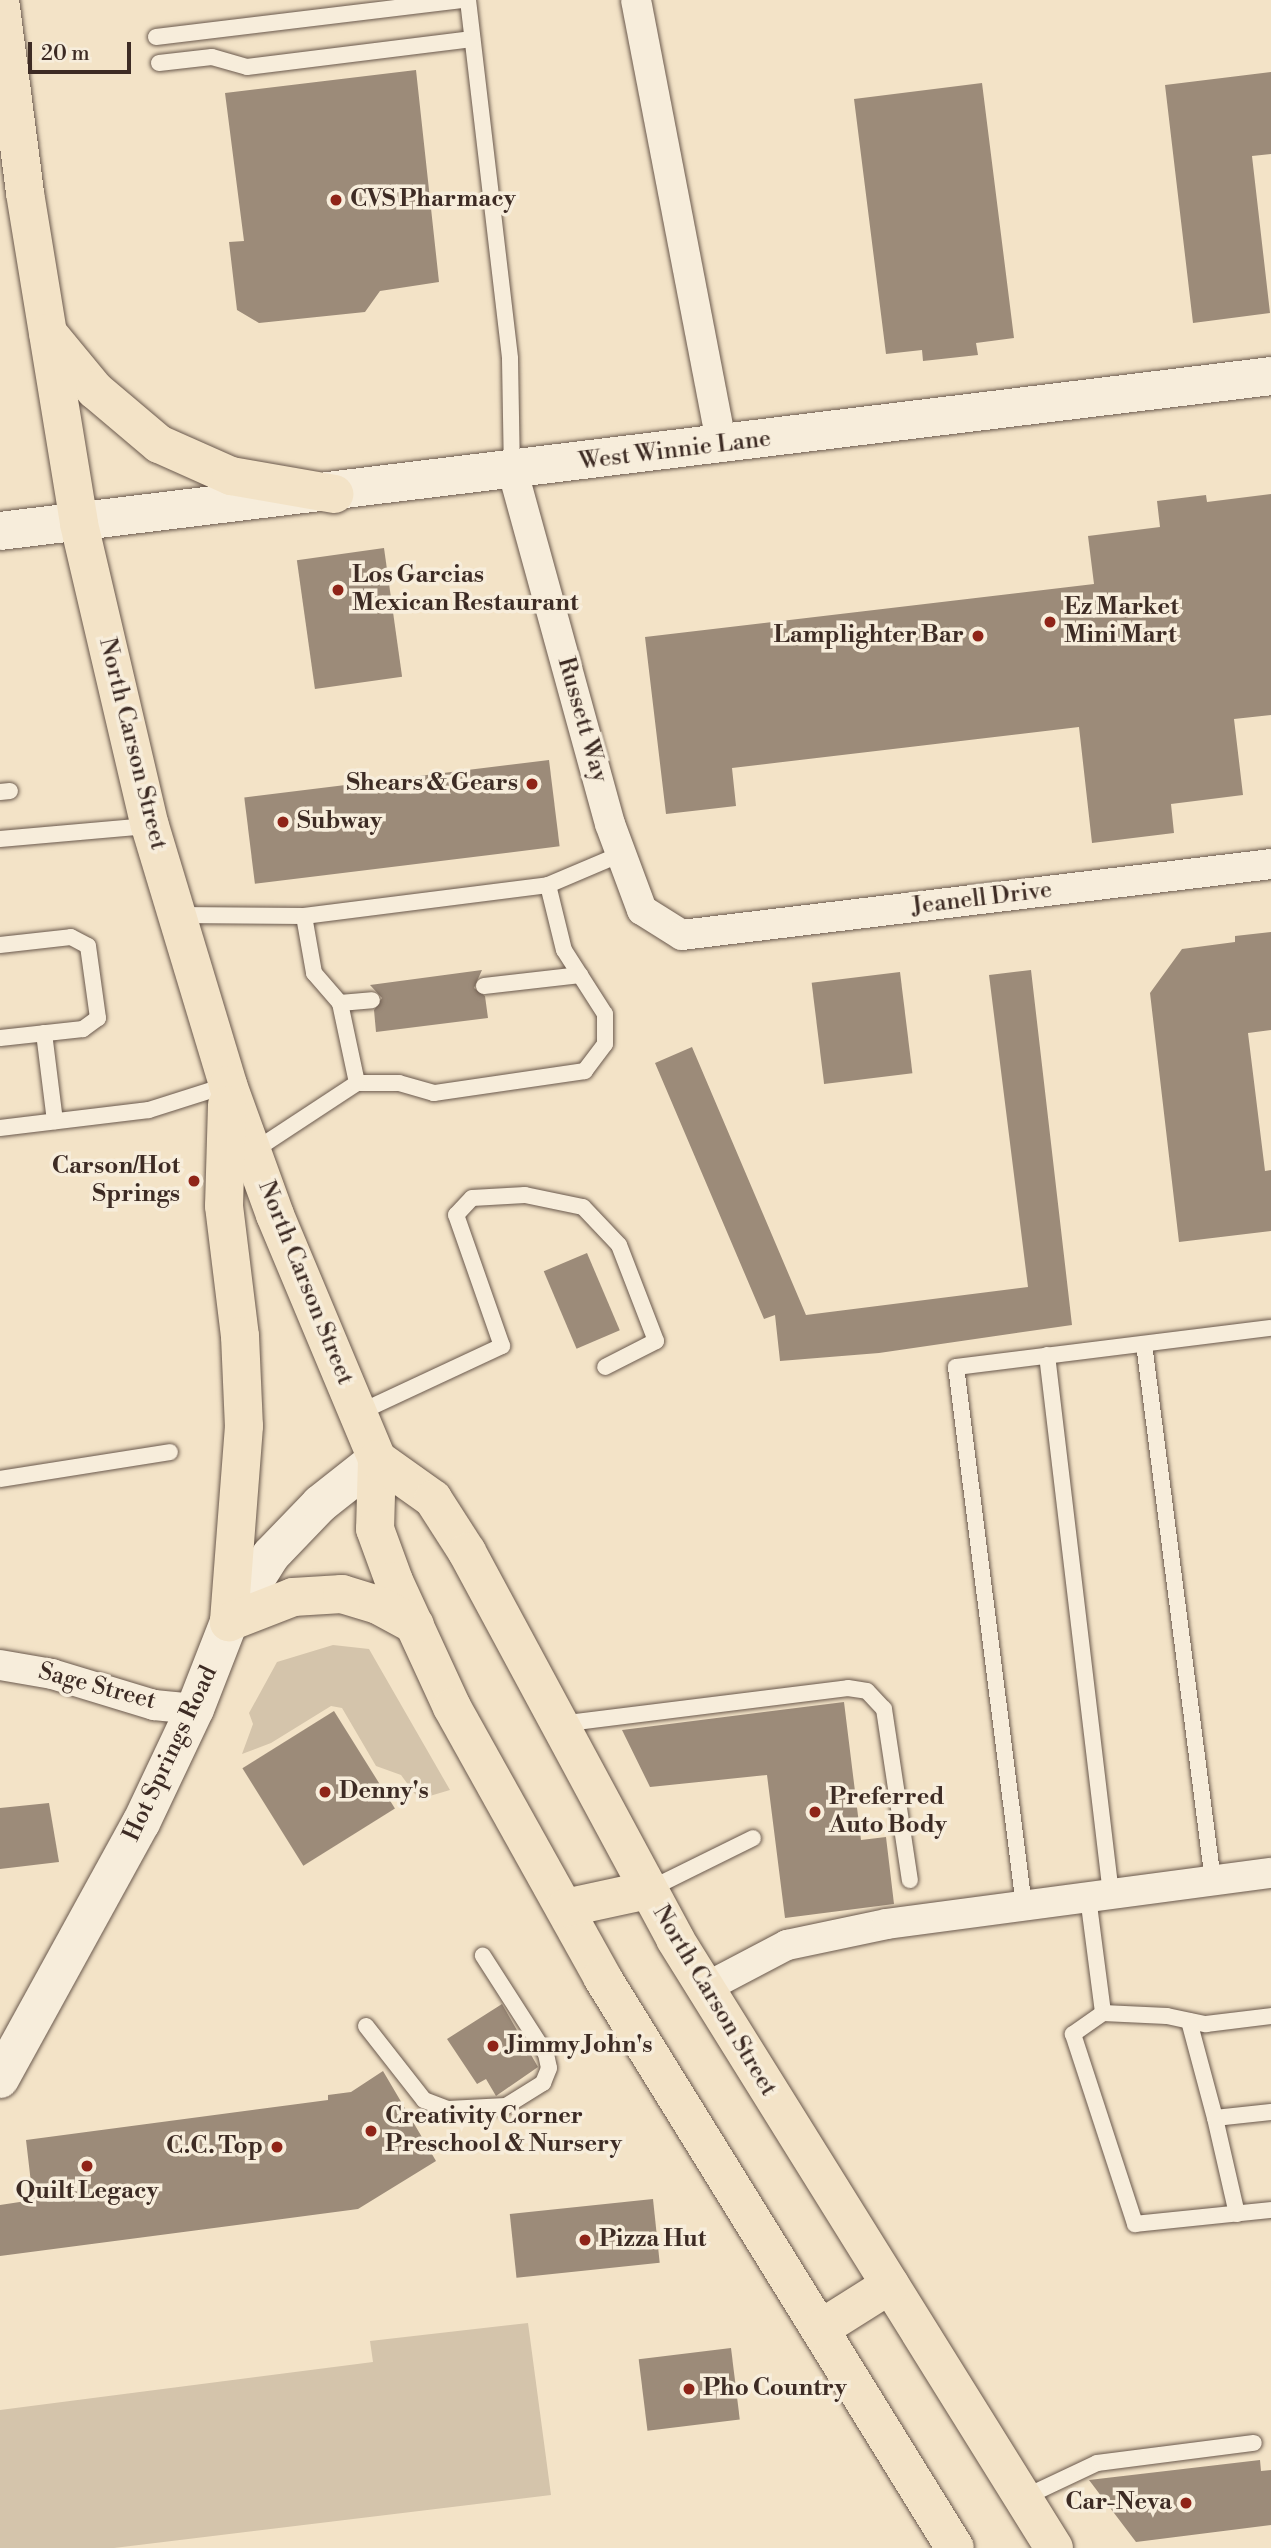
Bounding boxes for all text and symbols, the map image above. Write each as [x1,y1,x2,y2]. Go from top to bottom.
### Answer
scale bar [32,28,135,72]
text: 20 m [41,41,90,67]
place label: CVS Pharmacy [350,186,516,214]
marker: CVS Pharmacy [328,192,344,208]
street label: West Winnie Lane [577,425,773,477]
place label: Los Garcias Mexican Restaurant [352,562,579,618]
marker: Los Garcias Mexican Restaurant [330,582,346,598]
place label: Ez Market Mini Mart [1064,594,1179,650]
marker: Ez Market Mini Mart [1042,614,1058,630]
place label: Lamplighter Bar [773,622,964,650]
marker: Lamplighter Bar [970,628,986,644]
street label: North Carson Street [92,635,172,853]
street label: Russett Way [550,654,614,786]
place label: Shears & Gears [346,770,518,798]
marker: Shears & Gears [524,776,540,792]
place label: Subway [297,808,382,836]
marker: Subway [275,814,291,830]
street label: Jeanell Drive [910,876,1054,922]
place label: Carson/Hot Springs [52,1153,180,1209]
marker: Carson/Hot Springs [186,1173,202,1189]
street label: North Carson Street [251,1177,359,1389]
street label: Sage Street [35,1658,159,1716]
street label: Hot Springs Road [118,1662,224,1846]
place label: Denny's [339,1778,429,1806]
marker: Denny's [317,1784,333,1800]
place label: Preferred Auto Body [829,1784,947,1840]
marker: Preferred Auto Body [807,1804,823,1820]
street label: North Carson Street [646,1900,782,2102]
place label: Jimmy John's [507,2032,653,2060]
marker: Jimmy John's [485,2038,501,2054]
place label: Creativity Corner Preschool & Nursery [385,2103,622,2159]
marker: Creativity Corner Preschool & Nursery [363,2123,379,2139]
place label: C.C. Top [166,2133,263,2161]
marker: C.C. Top [269,2139,285,2155]
marker: Quilt Legacy [79,2158,95,2174]
place label: Quilt Legacy [16,2178,158,2206]
place label: Pizza Hut [599,2226,706,2254]
marker: Pizza Hut [577,2232,593,2248]
place label: Pho Country [703,2375,847,2403]
marker: Pho Country [681,2381,697,2397]
place label: Car-Neva [1065,2489,1172,2517]
marker: Car-Neva [1178,2495,1194,2511]

